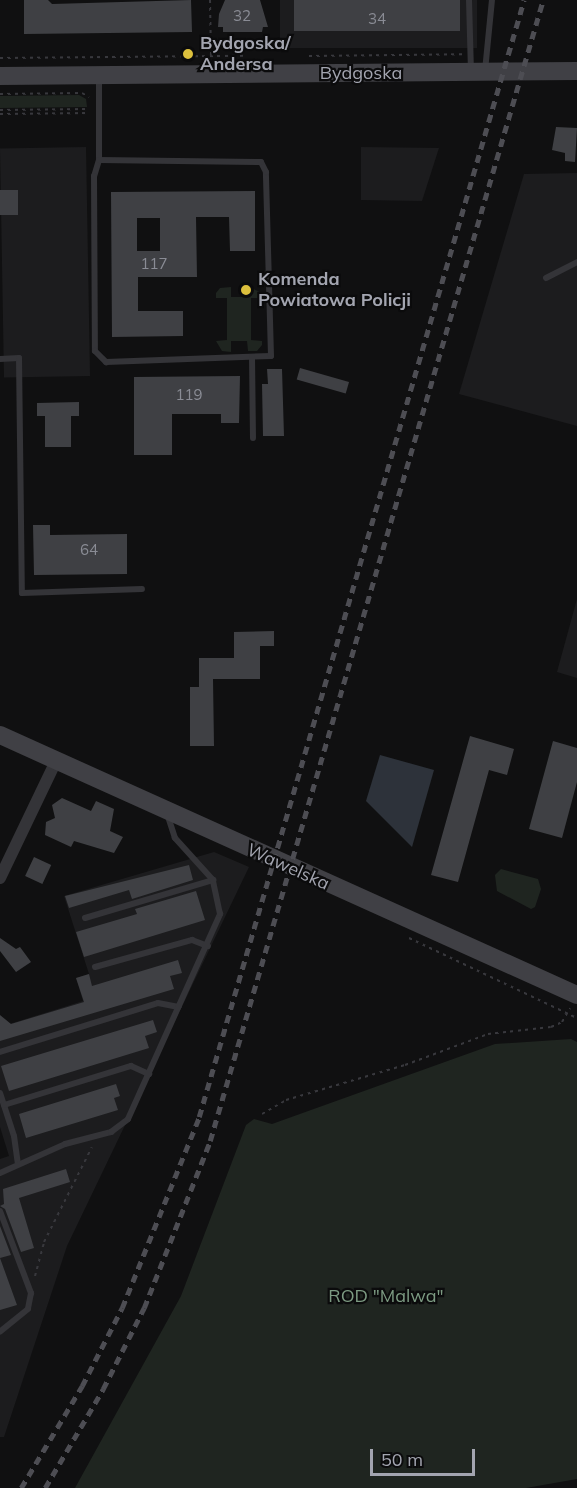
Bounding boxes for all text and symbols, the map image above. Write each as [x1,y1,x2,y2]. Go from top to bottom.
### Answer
house number: 32 [233,7,251,25]
house number: 34 [368,10,386,28]
place label: Bydgoska/ Andersa [200,33,291,76]
marker: Bydgoska/ Andersa [181,47,195,61]
street label: Bydgoska [320,62,402,84]
house number: 117 [141,255,167,273]
place label: Komenda Powiatowa Policji [258,269,411,312]
marker: Komenda Powiatowa Policji [239,283,253,297]
house number: 119 [176,386,202,404]
house number: 64 [80,541,98,559]
street label: Wawelska [243,839,333,895]
park label: ROD "Malwa" [328,1285,444,1307]
scale bar [373,1437,478,1475]
text: 50 m [381,1448,423,1471]

